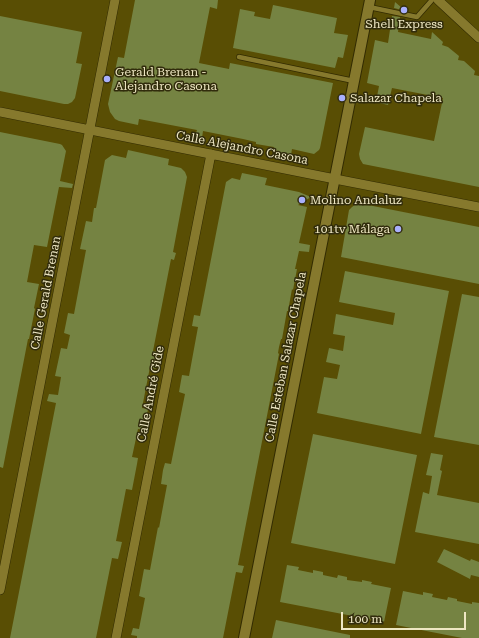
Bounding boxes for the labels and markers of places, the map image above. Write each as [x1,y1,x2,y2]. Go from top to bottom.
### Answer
marker: Shell Express [399,5,409,15]
place label: Shell Express [365,17,443,31]
place label: Gerald Brenan - Alejandro Casona [115,65,217,93]
marker: Gerald Brenan - Alejandro Casona [102,74,112,84]
place label: Salazar Chapela [350,91,442,105]
marker: Salazar Chapela [337,93,347,103]
place label: Molino Andaluz [310,193,402,207]
marker: Molino Andaluz [297,195,307,205]
place label: 101tv Málaga [314,222,390,236]
marker: 101tv Málaga [393,224,403,234]

